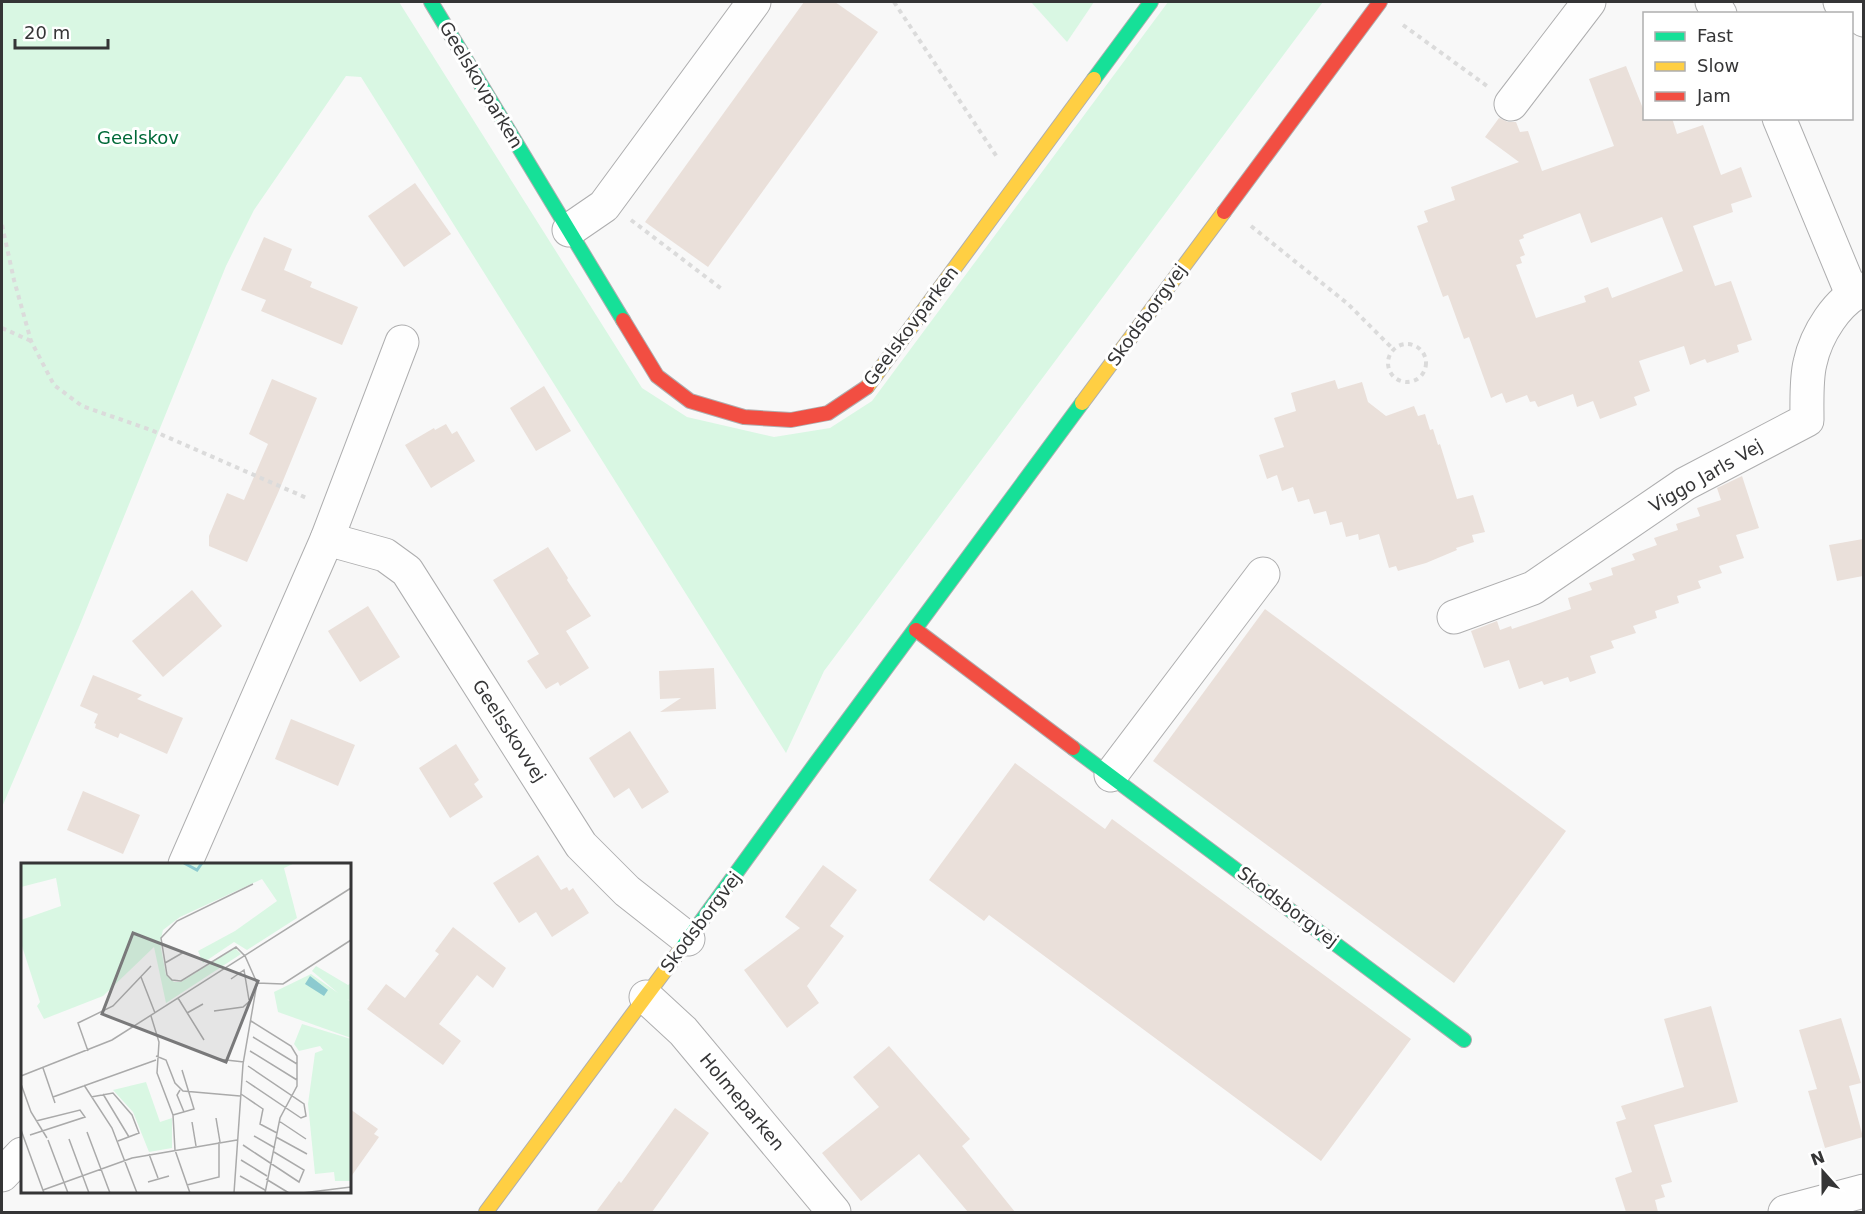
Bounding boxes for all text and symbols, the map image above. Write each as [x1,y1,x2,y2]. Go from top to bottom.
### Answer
scale bar [15,12,108,50]
legend [1643,12,1853,120]
street label: Geelskovparken [435,18,528,152]
text: 20 m [24,22,70,43]
text: Fast [1697,25,1733,46]
text: Slow [1697,55,1739,76]
text: Jam [1696,85,1731,106]
park label: Geelskov [97,127,179,148]
street label: Skodsborgvej [1103,260,1191,370]
street label: Geelskovparken [859,262,962,390]
street label: Viggo Jarls Vej [1645,435,1766,516]
street label: Geelsskovvej [468,676,550,786]
street label: Skodsborgvej [1234,862,1343,951]
inset map [21,863,351,1193]
street label: Skodsborgvej [656,867,745,976]
street label: Holmeparken [696,1049,789,1154]
north arrow [1793,1142,1853,1202]
text: N [1808,1147,1827,1170]

